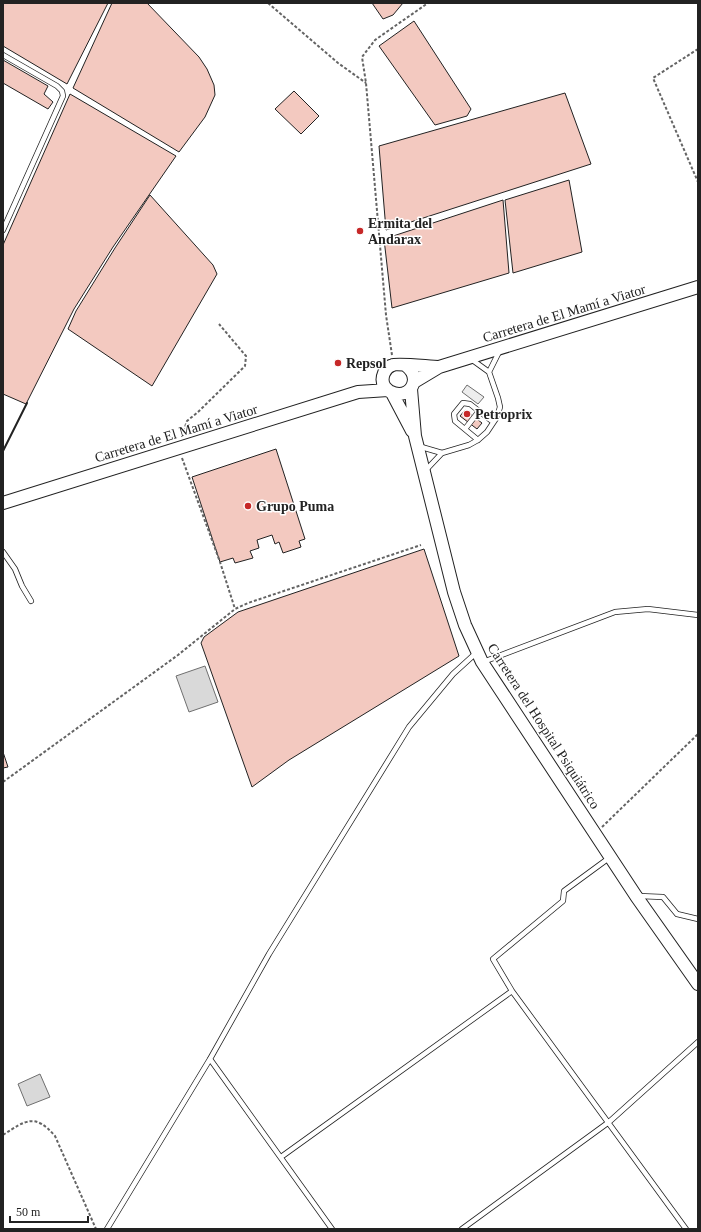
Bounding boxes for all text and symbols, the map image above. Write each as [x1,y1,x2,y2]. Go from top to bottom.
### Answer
place label: Ermita del Andarax [368,216,432,247]
marker: Ermita del Andarax [355,226,365,236]
street label: Carretera de El Mamí a Viator [481,281,648,345]
place label: Repsol [346,356,387,371]
marker: Repsol [333,358,343,368]
street label: Carretera de El Mamí a Viator [93,401,260,465]
place label: Petroprix [475,407,532,422]
marker: Petroprix [462,409,472,419]
place label: Grupo Puma [256,499,334,514]
marker: Grupo Puma [243,501,253,511]
street label: Carretera del Hospital Psiquiátrico [484,641,603,812]
scale bar [10,1198,88,1224]
text: 50 m [16,1205,41,1219]

